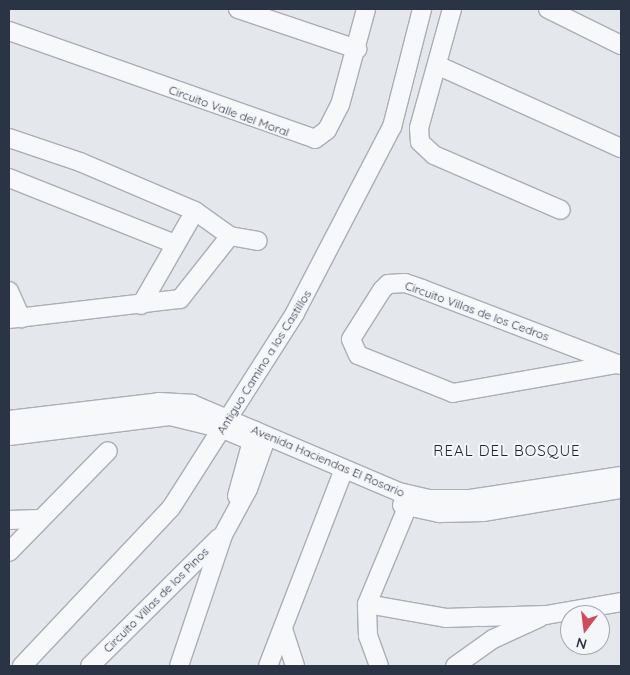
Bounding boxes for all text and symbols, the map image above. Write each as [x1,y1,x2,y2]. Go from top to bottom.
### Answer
street label: Circuito Valle del Moral [167,82,291,140]
street label: Circuito Villas de los Cedros [403,278,551,344]
street label: Antiguo Camino a los Castillos [214,287,314,437]
street label: Avenida Haciendas El Rosario [249,422,407,500]
district label: REAL DEL BOSQUE [431,442,583,460]
street label: Circuito Villas de los Pinos [100,544,212,656]
north arrow [560,605,610,655]
text: N [574,633,589,654]

